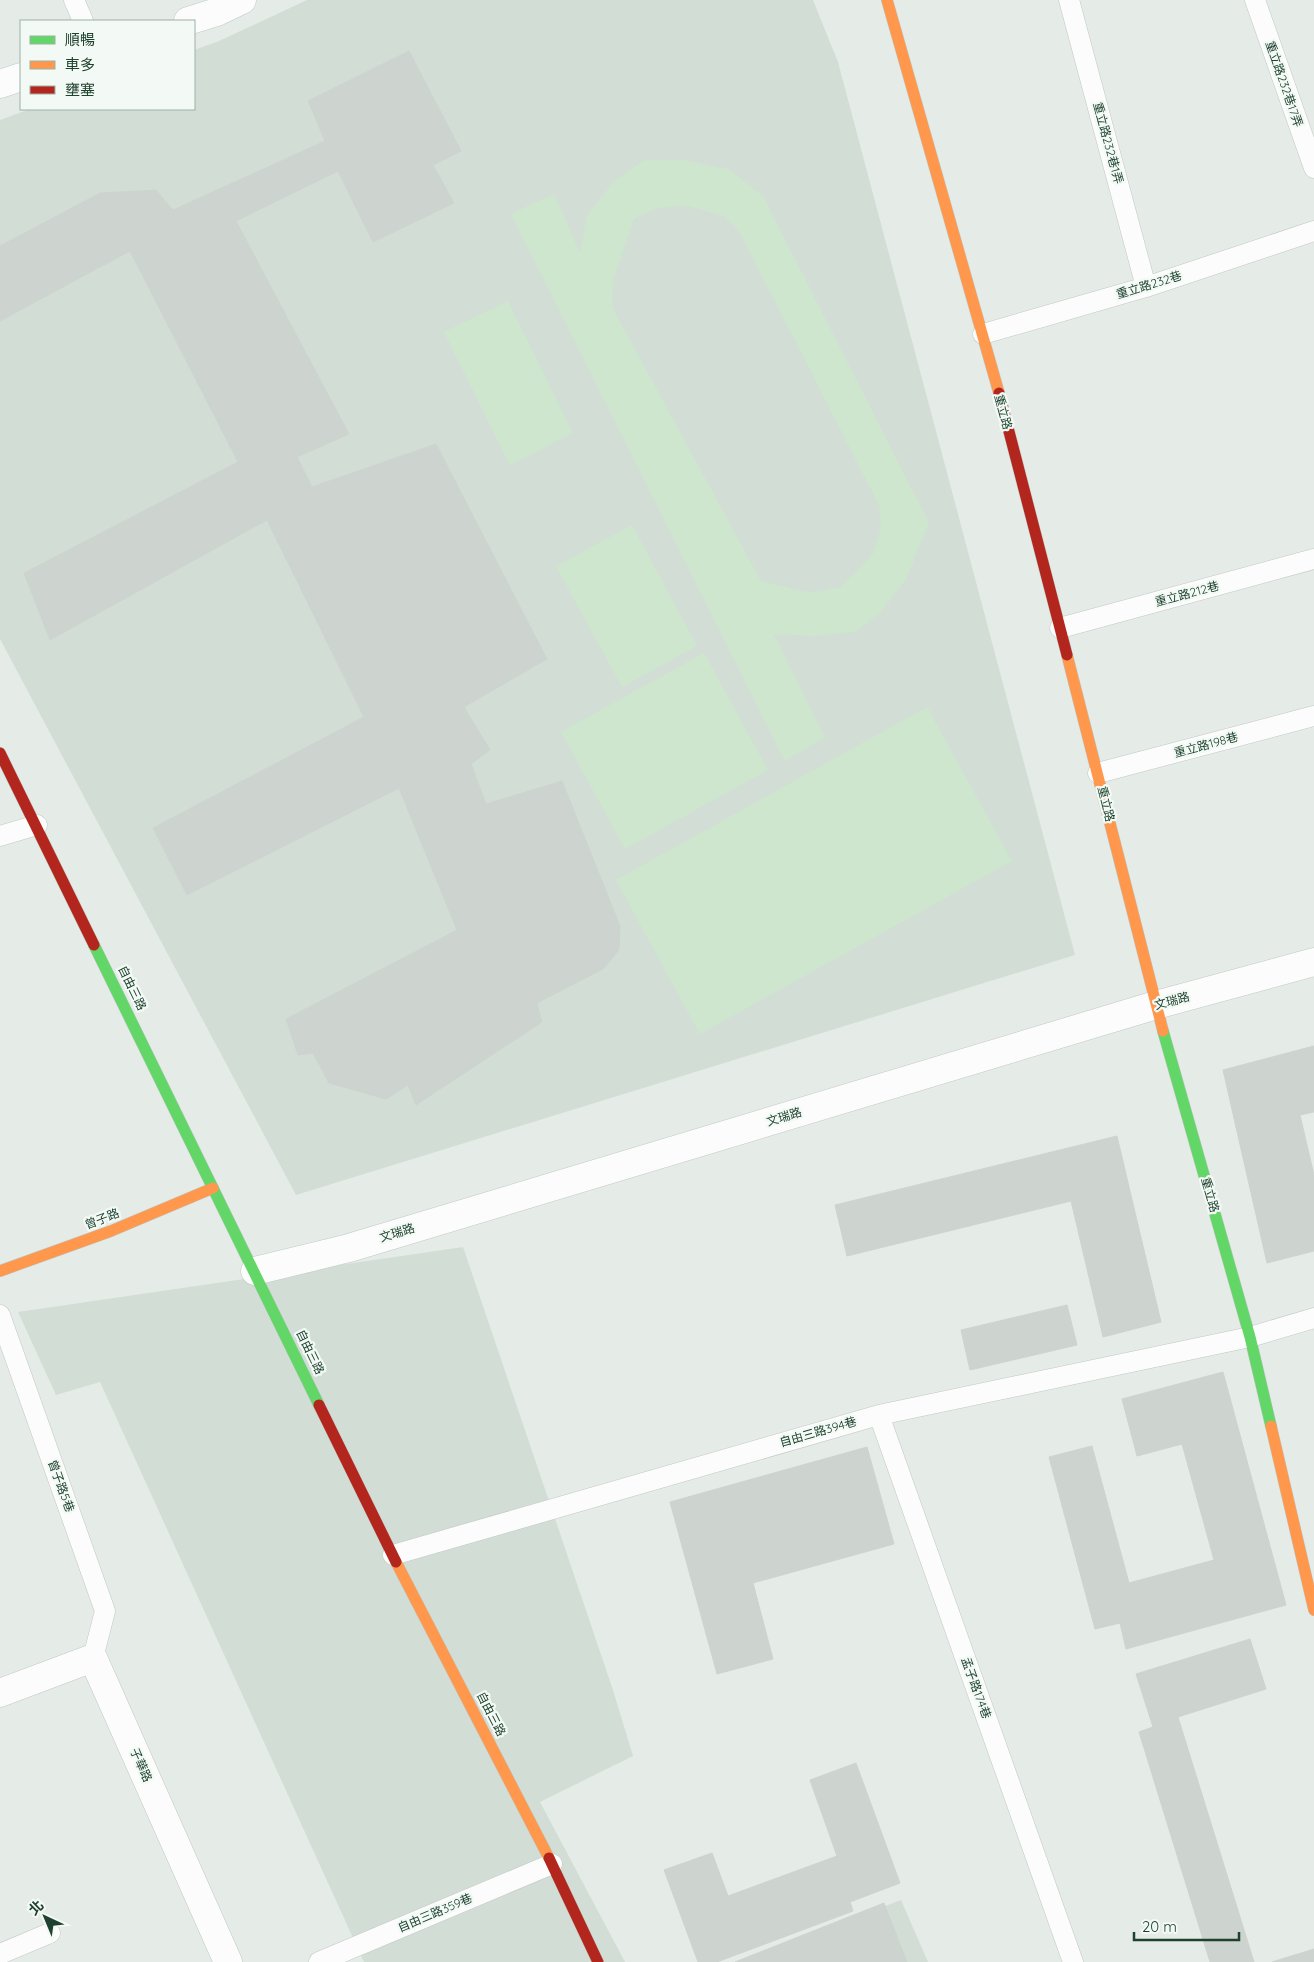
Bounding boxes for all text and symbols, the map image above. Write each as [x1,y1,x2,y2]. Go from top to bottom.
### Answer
legend [20,20,195,110]
text: 順暢 [65,30,95,49]
street label: 重立路232巷17弄 [1263,39,1306,129]
text: 車多 [65,55,95,74]
text: 壅塞 [65,80,95,99]
street label: 重立路232巷1弄 [1090,100,1127,185]
street label: 重立路232巷 [1114,267,1183,302]
street label: 重立路 [992,393,1015,431]
street label: 重立路212巷 [1153,578,1221,609]
street label: 重立路198巷 [1172,729,1240,760]
street label: 重立路 [1095,785,1118,823]
street label: 自由三路 [115,963,150,1013]
street label: 文瑞路 [1153,989,1191,1012]
street label: 文瑞路 [764,1104,803,1129]
street label: 重立路 [1198,1175,1223,1214]
street label: 曾子路 [82,1205,121,1232]
street label: 文瑞路 [377,1220,416,1245]
street label: 自由三路 [293,1327,328,1377]
street label: 自由三路394巷 [778,1413,858,1450]
street label: 曾子路5巷 [45,1458,78,1514]
street label: 孟子路174巷 [958,1655,995,1721]
street label: 自由三路 [474,1689,509,1739]
street label: 子華路 [127,1745,156,1784]
street label: 自由三路359巷 [395,1890,474,1935]
north arrow [20,1892,70,1942]
text: 北 [25,1896,47,1919]
scale bar [1134,1910,1239,1942]
text: 20 m [1142,1917,1177,1936]

